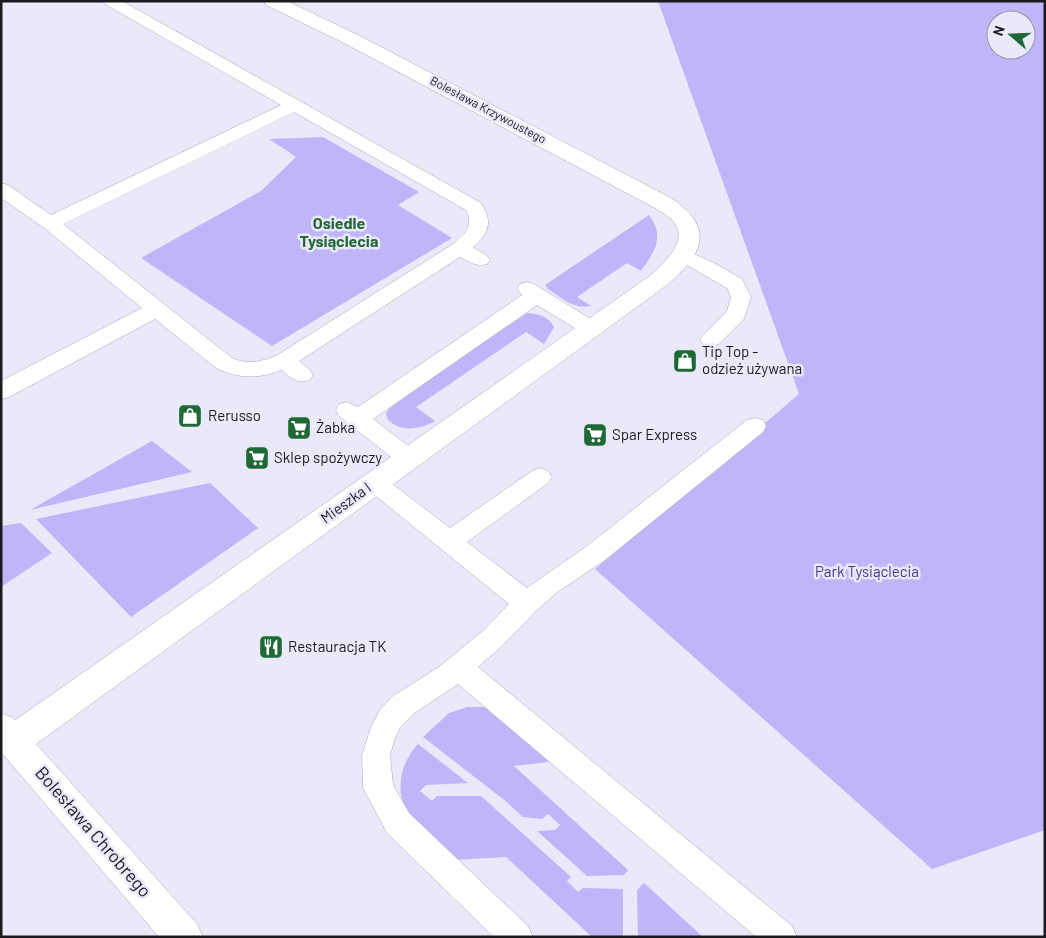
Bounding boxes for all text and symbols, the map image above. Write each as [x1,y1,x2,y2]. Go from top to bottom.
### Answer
north arrow [986,10,1036,60]
text: N [989,23,1008,38]
street label: Bolesława Krzywoustego [428,73,549,146]
district label: Osiedle Tysiąclecia [300,213,378,250]
place label: Tip Top - odzież używana [702,342,802,377]
shop icon: Tip Top - odzież używana [672,348,698,374]
shop icon: Rerusso [177,403,203,429]
place label: Rerusso [208,406,261,424]
supermarket icon: Żabka [286,415,312,441]
place label: Żabka [316,418,355,436]
supermarket icon: Spar Express [582,422,608,448]
place label: Spar Express [612,425,697,443]
supermarket icon: Sklep spożywczy [244,445,270,471]
place label: Sklep spożywczy [274,448,382,466]
street label: Mieszka I [317,478,374,527]
park label: Park Tysiąclecia [815,562,919,580]
restaurant icon: Restauracja TK [258,634,284,660]
place label: Restauracja TK [288,637,386,655]
street label: Bolesława Chrobrego [31,761,157,901]

